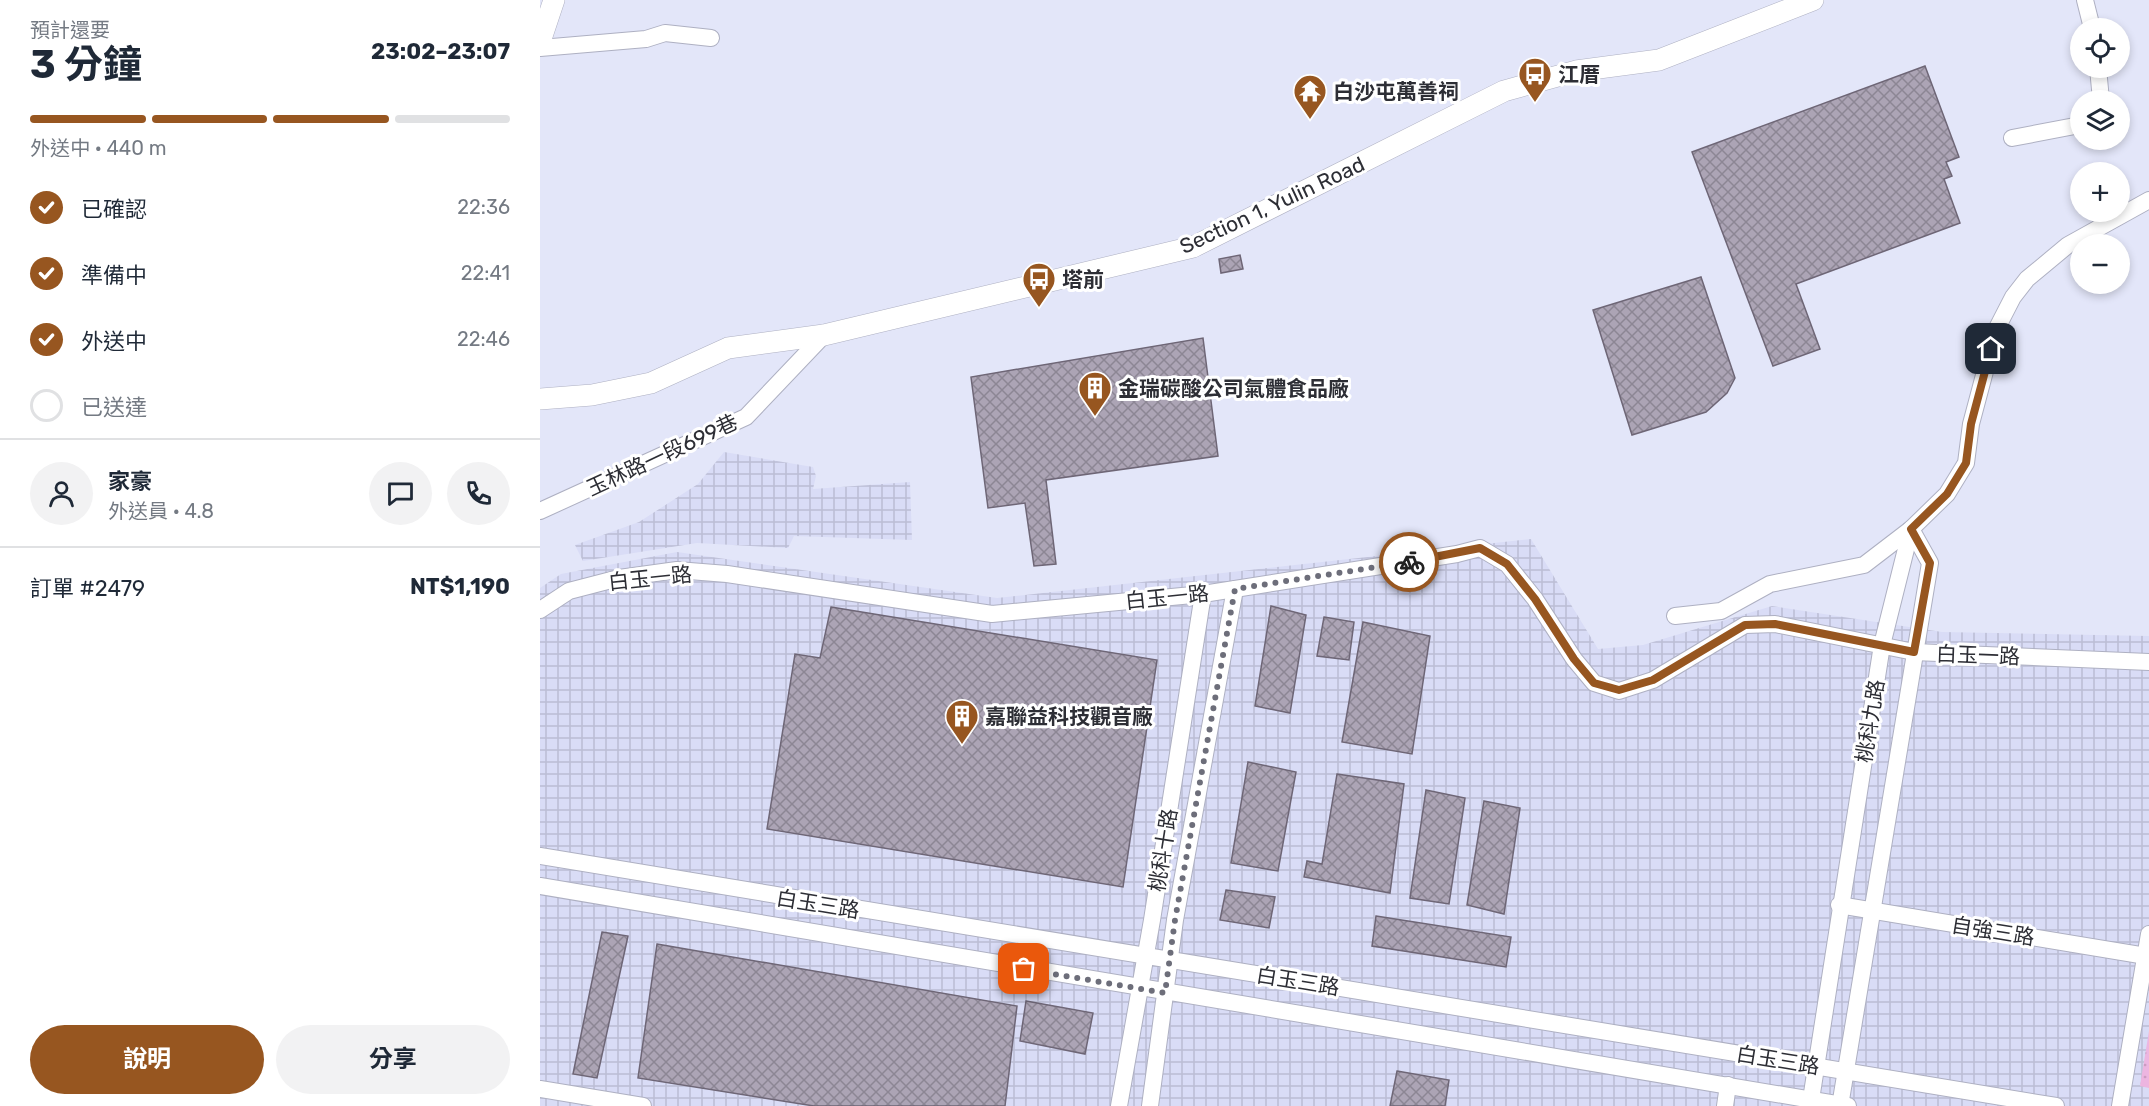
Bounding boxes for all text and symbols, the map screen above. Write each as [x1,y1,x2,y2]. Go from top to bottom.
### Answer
text: 預計還要 [30,18,110,42]
map controls [2070,18,2130,294]
button: locate [2070,18,2130,78]
text: 23:02–23:07 [371,38,510,65]
text: 3 分鐘 [30,42,142,88]
bus stop icon: 江厝 [1517,56,1553,103]
place label: 江厝 [1558,62,1600,87]
temple icon: 白沙屯萬善祠 [1292,73,1328,120]
place label: 白沙屯萬善祠 [1333,79,1459,104]
button: layers [2070,90,2130,150]
text: 外送中 · 440 m [30,136,167,160]
street label: Section 1, Yulin Road [1176,151,1368,259]
button: + [2070,162,2130,222]
icon: check [30,191,63,224]
text: 22:36 [457,195,510,219]
text: 已確認 [81,196,147,223]
button: − [2070,234,2130,294]
icon: check [30,257,63,290]
text: 22:41 [461,261,510,285]
bus stop icon: 塔前 [1021,261,1057,308]
text: 準備中 [81,262,147,289]
place label: 塔前 [1062,267,1104,292]
icon: check [30,323,63,356]
pin [1965,323,2016,374]
text: 22:46 [457,327,510,351]
text: 外送中 [81,328,147,355]
icon: home [1974,332,2007,365]
building icon: 金瑞碳酸公司氣體食品廠 [1077,370,1113,417]
place label: 金瑞碳酸公司氣體食品廠 [1118,376,1349,401]
text: 已送達 [81,394,147,421]
street label: 玉林路一段699巷 [583,409,741,501]
button: person [30,462,93,525]
button: chat [369,462,432,525]
button: phone [447,462,510,525]
text: 家豪 [108,468,152,495]
text: 外送員 · 4.8 [108,499,214,523]
courier [1379,532,1439,592]
icon: bike [1393,546,1426,579]
street label: 白玉一路 [607,561,693,595]
text: NT$1,190 [410,573,510,600]
text: 訂單 #2479 [30,575,145,602]
street label: 白玉一路 [1124,580,1210,614]
street label: 白玉一路 [1936,641,2020,669]
street label: 桃科九路 [1851,678,1889,764]
building icon: 嘉聯益科技觀音廠 [944,698,980,745]
place label: 嘉聯益科技觀音廠 [985,704,1153,729]
street label: 桃科十路 [1144,807,1182,893]
street label: 白玉三路 [775,885,861,923]
street label: 自強三路 [1950,912,2036,950]
pin [998,943,1049,994]
icon: bag [1007,952,1040,985]
street label: 白玉三路 [1255,962,1341,1000]
button: 說明 [30,1025,264,1094]
button: 分享 [276,1025,510,1094]
street label: 白玉三路 [1735,1041,1821,1079]

